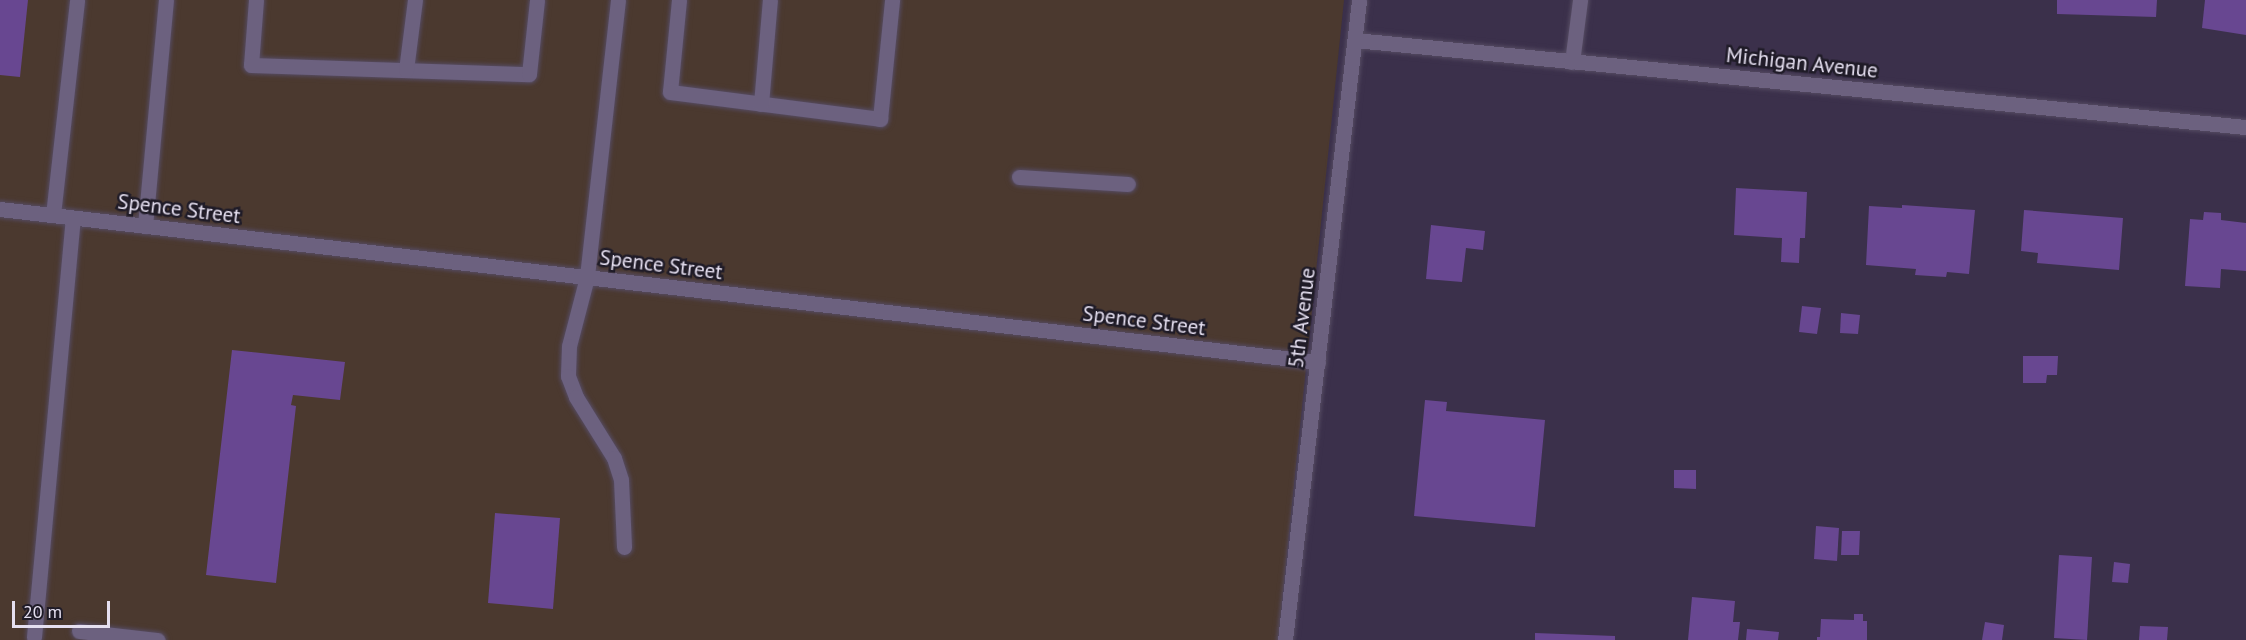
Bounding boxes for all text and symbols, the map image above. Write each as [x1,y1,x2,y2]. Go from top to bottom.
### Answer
street label: Michigan Avenue [1725,42,1879,84]
street label: Spence Street [116,189,242,229]
street label: Spence Street [598,245,724,285]
street label: 5th Avenue [1283,266,1321,370]
street label: Spence Street [1081,301,1207,341]
scale bar [15,589,112,627]
text: 20 m [23,600,62,623]

